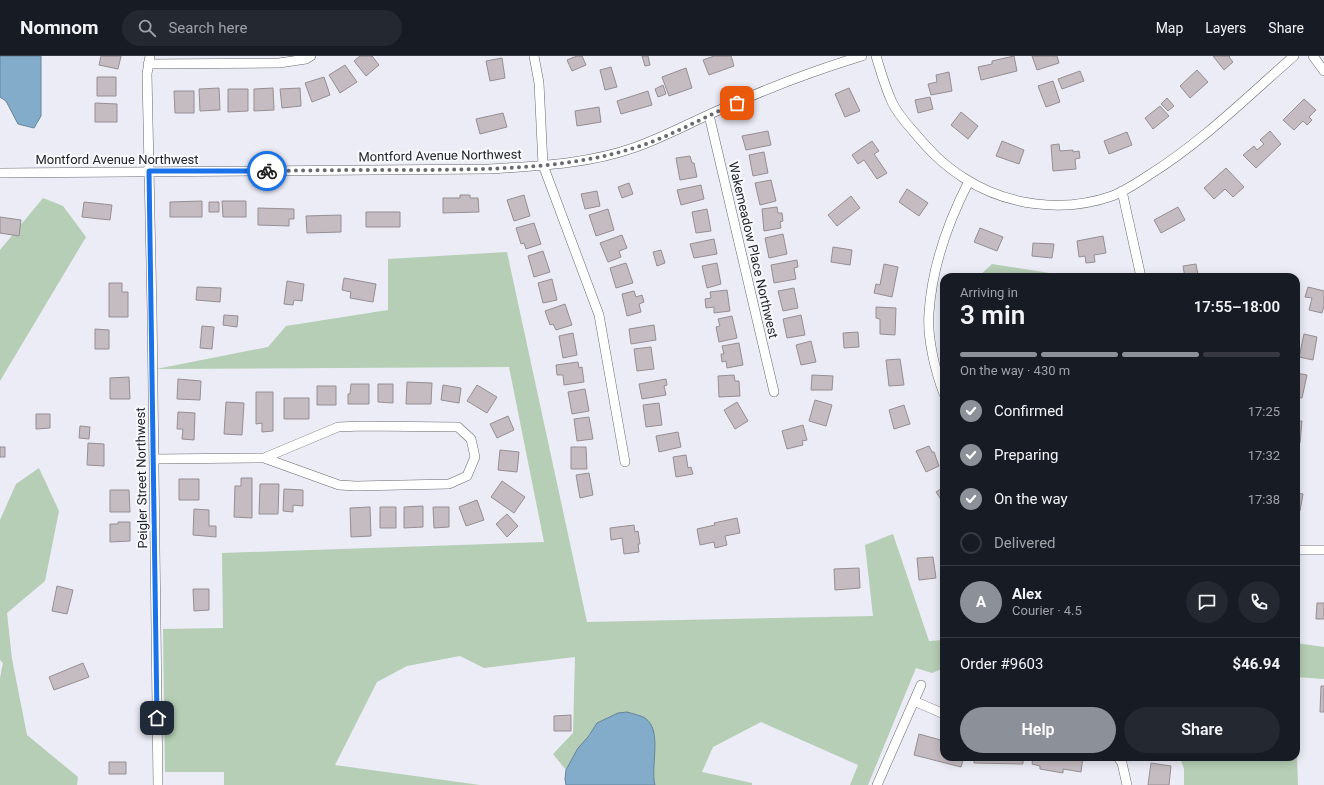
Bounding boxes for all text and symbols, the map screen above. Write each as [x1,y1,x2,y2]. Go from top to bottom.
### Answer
search box [122,10,402,46]
text: Nomnom [20,16,98,39]
icon: search [136,17,158,39]
text: Search here [168,19,247,37]
text: Map [1156,20,1183,36]
text: Layers [1205,20,1246,36]
text: Share [1268,20,1304,36]
pin [720,86,754,120]
icon: bag [726,92,748,114]
street label: Montford Avenue Northwest [358,147,522,164]
courier [247,151,287,191]
street label: Montford Avenue Northwest [35,152,199,167]
icon: bike [256,160,278,182]
street label: Wakemeadow Place Northwest [726,160,781,340]
text: Arriving in [960,285,1018,300]
text: 17:55–18:00 [1194,298,1280,316]
text: 3 min [960,300,1025,330]
text: On the way · 430 m [960,363,1070,378]
icon: check [960,400,982,422]
text: Confirmed [994,402,1064,420]
text: 17:25 [1248,404,1280,419]
street label: Peigler Street Northwest [133,407,150,549]
icon: check [960,444,982,466]
text: Preparing [994,446,1058,464]
text: 17:32 [1248,448,1280,463]
icon: check [960,488,982,510]
text: On the way [994,490,1068,508]
text: 17:38 [1248,492,1280,507]
text: Delivered [994,534,1056,552]
button: chat [1186,581,1228,623]
button: phone [1238,581,1280,623]
text: Alex [1012,585,1042,603]
text: A [976,593,986,611]
text: Courier · 4.5 [1012,603,1082,618]
text: Order #9603 [960,655,1043,673]
text: $46.94 [1233,655,1280,673]
pin [140,701,174,735]
icon: home [146,707,168,729]
button: Help [960,707,1116,753]
button: Share [1124,707,1280,753]

